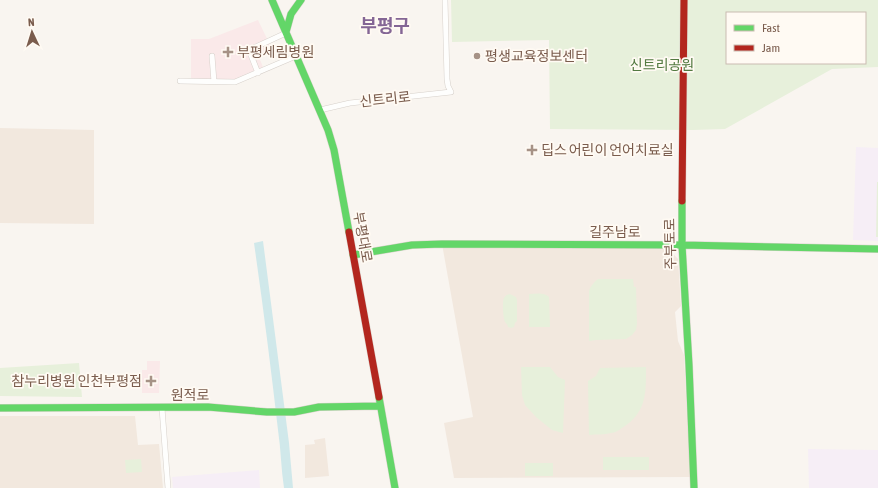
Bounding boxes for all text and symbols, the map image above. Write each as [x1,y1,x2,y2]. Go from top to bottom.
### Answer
north arrow [12,12,52,52]
legend [726,12,866,64]
district label: 부평구 [360,15,410,36]
text: N [28,16,35,28]
text: Fast [762,21,780,35]
text: Jam [762,41,780,55]
place label: 부평세림병원 [237,44,314,60]
marker: 부평세림병원 [222,46,234,58]
place label: 평생교육정보센터 [485,48,588,64]
marker: 평생교육정보센터 [472,51,482,61]
park label: 신트리공원 [630,57,694,73]
street label: 신트리로 [359,88,412,110]
place label: 딥스 어린이 언어치료실 [541,142,674,158]
marker: 딥스 어린이 언어치료실 [526,144,538,156]
street label: 부평대로 [351,210,375,264]
street label: 주부토로 [662,218,678,270]
street label: 길주남로 [589,224,641,240]
place label: 참누리병원 인천부평점 [11,373,142,389]
marker: 참누리병원 인천부평점 [145,375,157,387]
street label: 원적로 [171,387,209,403]

